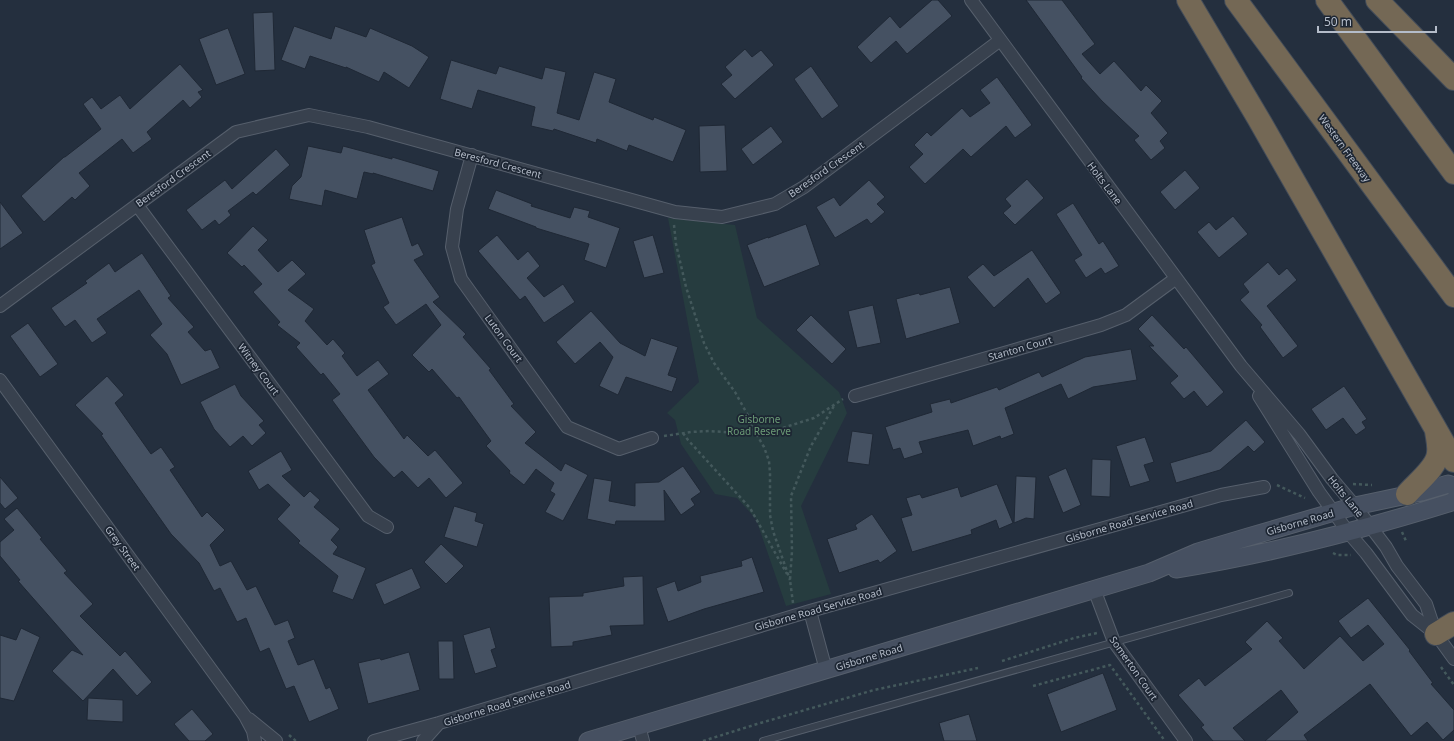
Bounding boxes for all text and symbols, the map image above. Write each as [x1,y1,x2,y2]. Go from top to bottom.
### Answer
scale bar [1318,8,1436,34]
text: 50 m [1324,13,1352,30]
street label: Western Freeway [1316,111,1375,185]
street label: Beresford Crescent [785,137,867,200]
street label: Beresford Crescent [453,145,543,181]
street label: Beresford Crescent [133,146,214,210]
street label: Holts Lane [1084,159,1126,207]
street label: Luton Court [482,311,526,365]
street label: Stanton Court [987,332,1054,364]
street label: Witney Court [235,340,283,398]
park label: Gisborne Road Reserve [727,412,791,438]
street label: Holts Lane [1325,472,1367,520]
street label: Gisborne Road Service Road [1064,496,1194,546]
street label: Gisborne Road [1265,506,1335,538]
street label: Grey Street [102,523,144,574]
street label: Gisborne Road Service Road [753,584,883,634]
street label: Somerton Court [1107,633,1162,703]
street label: Gisborne Road [834,640,904,674]
street label: Gisborne Road Service Road [442,677,572,729]

